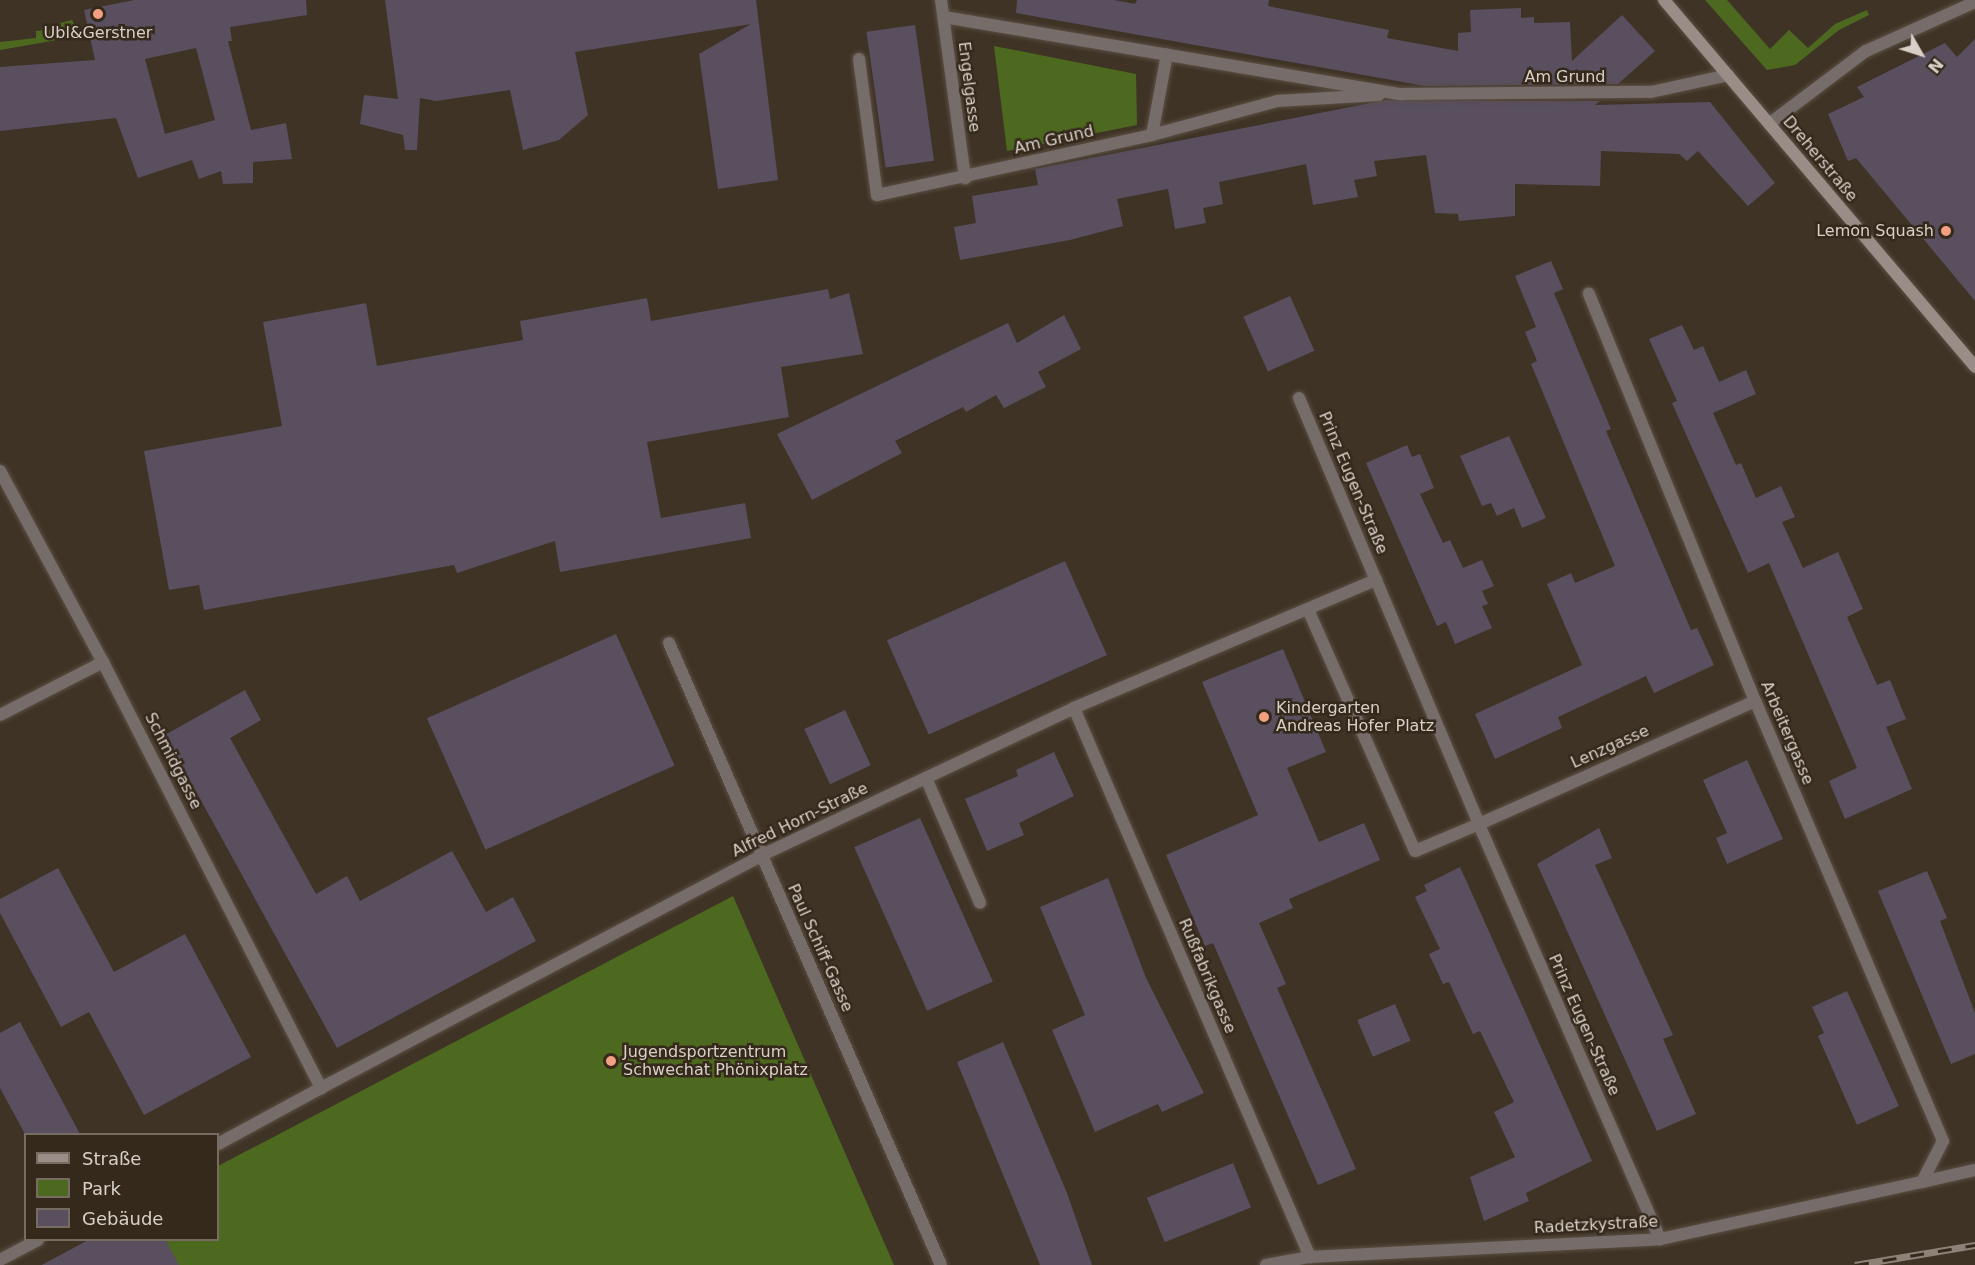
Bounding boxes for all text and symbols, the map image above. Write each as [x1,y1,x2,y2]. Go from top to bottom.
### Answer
marker: Ubl&Gerstner [91,7,105,21]
place label: Ubl&Gerstner [44,23,152,43]
north arrow [1891,24,1951,84]
street label: Engelgasse [954,41,984,133]
text: N [1924,54,1947,77]
street label: Am Grund [1524,67,1606,87]
street label: Dreherstraße [1779,112,1861,206]
street label: Am Grund [1012,122,1096,158]
place label: Lemon Squash [1816,221,1934,241]
marker: Lemon Squash [1939,224,1953,238]
street label: Prinz Eugen-Straße [1314,409,1392,557]
street label: Arbeitergasse [1757,678,1817,788]
place label: Kindergarten Andreas Hofer Platz [1276,698,1434,736]
street label: Schmidgasse [140,710,206,812]
marker: Kindergarten Andreas Hofer Platz [1257,710,1271,724]
street label: Lenzgasse [1568,721,1652,773]
street label: Alfred Horn-Straße [729,779,871,861]
street label: Paul Schiff-Gasse [783,881,857,1015]
street label: Rußfabrikgasse [1174,916,1240,1036]
street label: Prinz Eugen-Straße [1544,951,1624,1099]
place label: Jugendsportzentrum Schwechat Phönixplatz [623,1042,808,1080]
marker: Jugendsportzentrum Schwechat Phönixplatz [604,1054,618,1068]
legend [24,1133,219,1241]
text: Straße [82,1148,141,1169]
text: Park [82,1178,121,1199]
text: Gebäude [82,1208,163,1229]
street label: Radetzkystraße [1533,1212,1659,1238]

